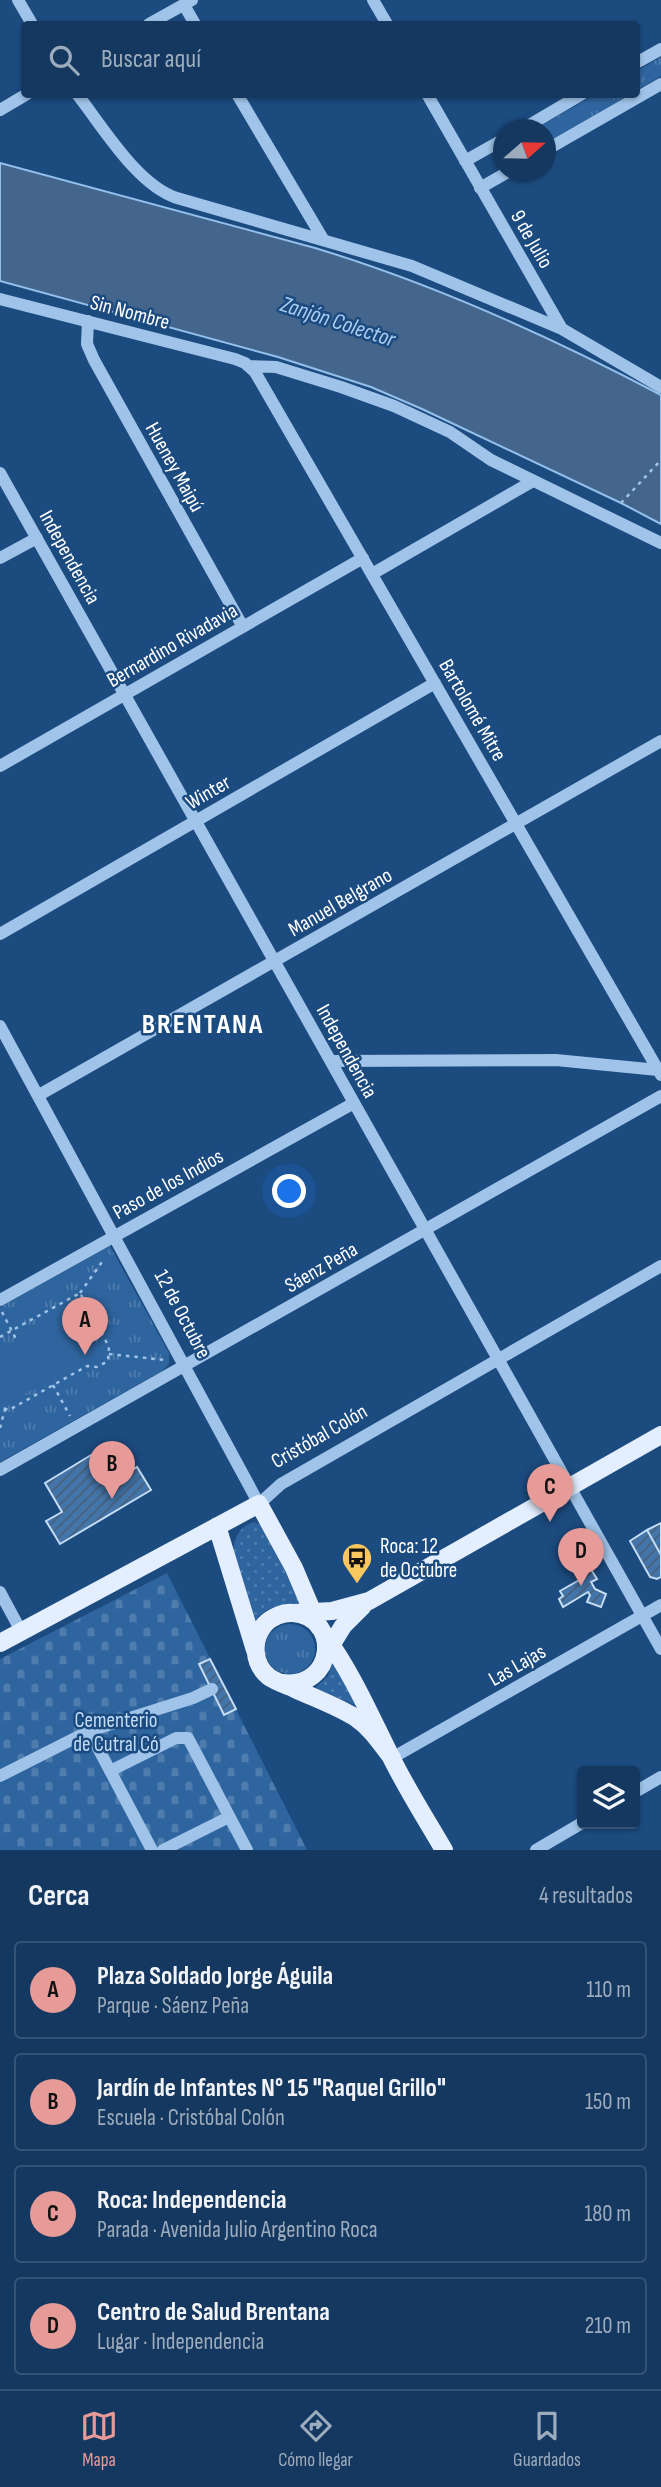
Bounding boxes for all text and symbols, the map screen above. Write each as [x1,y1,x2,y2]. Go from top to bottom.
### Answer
search box [21,21,640,98]
icon: search [45,41,83,79]
text: Buscar aquí [101,44,201,75]
north arrow [493,119,556,182]
street label: 9 de Julio [505,206,558,273]
street label: Sin Nombre [88,290,172,335]
water label: Zanjón Colector [276,290,400,354]
street label: Hueney Maipú [140,418,209,516]
street label: Independencia [34,506,105,608]
street label: Bernardino Rivadavia [103,598,242,693]
street label: Bartolomé Mitre [433,655,512,766]
street label: Winter [181,770,235,815]
street label: Manuel Belgrano [284,863,397,942]
street label: Independencia [311,1000,382,1102]
district label: BRENTANA [142,1008,264,1041]
street label: Paso de los Indios [109,1144,228,1225]
your location [272,1174,306,1208]
street label: Sáenz Peña [280,1237,362,1298]
street label: 12 de Octubre [149,1266,216,1363]
pin: A [62,1297,108,1355]
street label: Cristóbal Colón [267,1399,372,1474]
pin: B [89,1441,135,1499]
pin: C [527,1464,573,1522]
pin: D [558,1528,604,1586]
place label: Roca: 12 de Octubre [380,1534,457,1583]
bus stop icon: Roca: 12 de Octubre [340,1541,374,1585]
street label: Las Lajas [484,1639,550,1692]
park label: Cementerio de Cutral Có [73,1708,159,1757]
map controls [577,1766,640,1829]
button: layers [577,1766,640,1829]
text: Cerca [28,1878,90,1914]
text: 4 resultados [539,1882,633,1910]
text: Plaza Soldado Jorge Águila [97,1961,333,1992]
text: A [48,1976,58,2004]
text: 110 m [586,1976,631,2004]
text: Parque · Sáenz Peña [97,1992,249,2020]
text: Jardín de Infantes N° 15 "Raquel Grillo" [97,2073,446,2104]
text: B [48,2088,58,2116]
text: 150 m [585,2088,631,2116]
text: Escuela · Cristóbal Colón [97,2104,285,2132]
text: Roca: Independencia [97,2185,287,2216]
text: C [47,2200,59,2228]
text: 180 m [584,2200,631,2228]
text: Parada · Avenida Julio Argentino Roca [97,2216,378,2244]
text: Centro de Salud Brentana [97,2297,330,2328]
text: D [47,2312,59,2340]
text: 210 m [585,2312,631,2340]
text: Lugar · Independencia [97,2328,264,2356]
tab: Mapa [80,2407,118,2472]
tab: Cómo llegar [278,2407,353,2472]
tab: Guardados [513,2407,581,2472]

